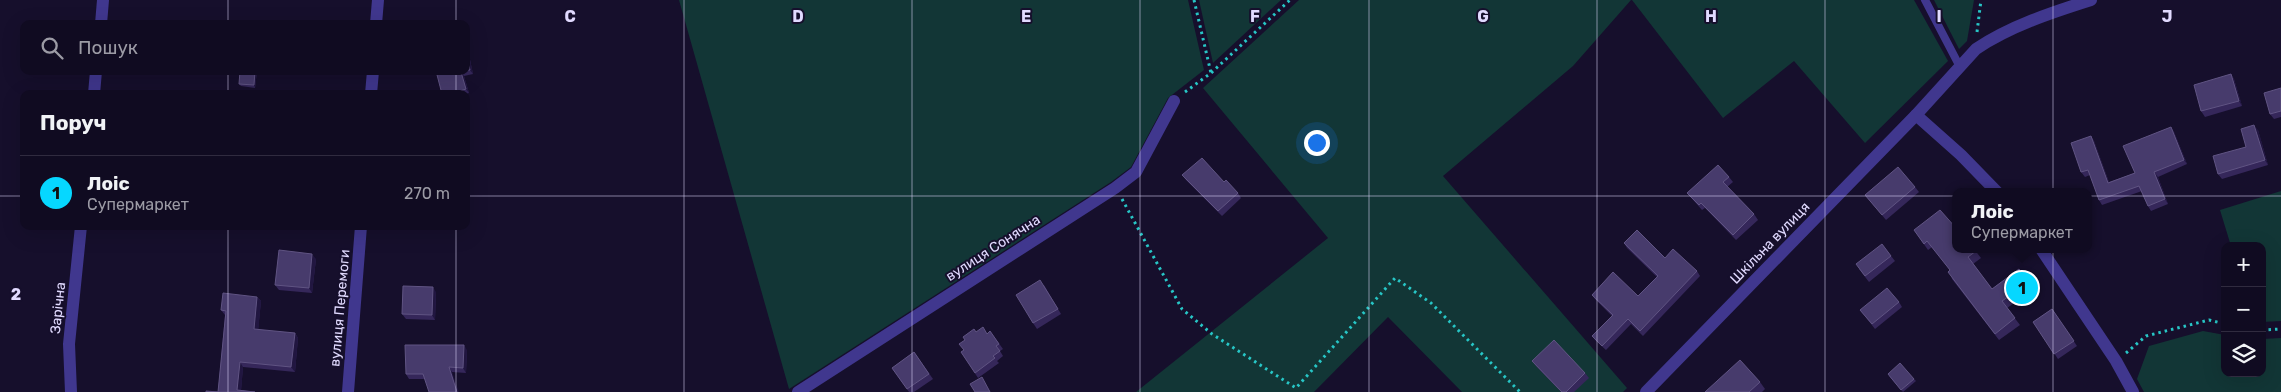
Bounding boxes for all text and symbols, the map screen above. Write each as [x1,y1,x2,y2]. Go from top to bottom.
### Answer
text: C [564,7,576,26]
text: D [792,7,804,26]
text: E [1021,7,1031,26]
text: F [1250,7,1260,26]
text: G [1477,7,1489,26]
text: H [1705,7,1717,26]
text: I [1936,7,1942,26]
text: J [2162,7,2172,26]
search box [20,20,470,75]
icon: search [38,34,66,62]
text: Пошук [78,36,138,59]
text: Поруч [40,110,106,135]
your location [1304,130,1330,156]
text: Лоіс [87,172,130,195]
text: 1 [52,184,60,203]
text: 270 m [404,184,450,203]
popup [1952,188,2092,253]
text: Супермаркет [87,195,189,214]
street label: Шкільна вулиця [1727,199,1813,287]
text: Лоіс [1971,200,2014,223]
street label: вулиця Сонячна [943,211,1043,285]
text: Супермаркет [1971,223,2073,242]
map controls [2221,242,2266,377]
button: + [2221,242,2266,287]
street label: вулиця Перемоги [326,249,354,367]
pin: 1 [2006,269,2038,307]
street label: Зарічна [47,281,69,335]
text: 2 [11,285,21,304]
button: − [2221,287,2266,332]
button: layers [2221,332,2266,377]

